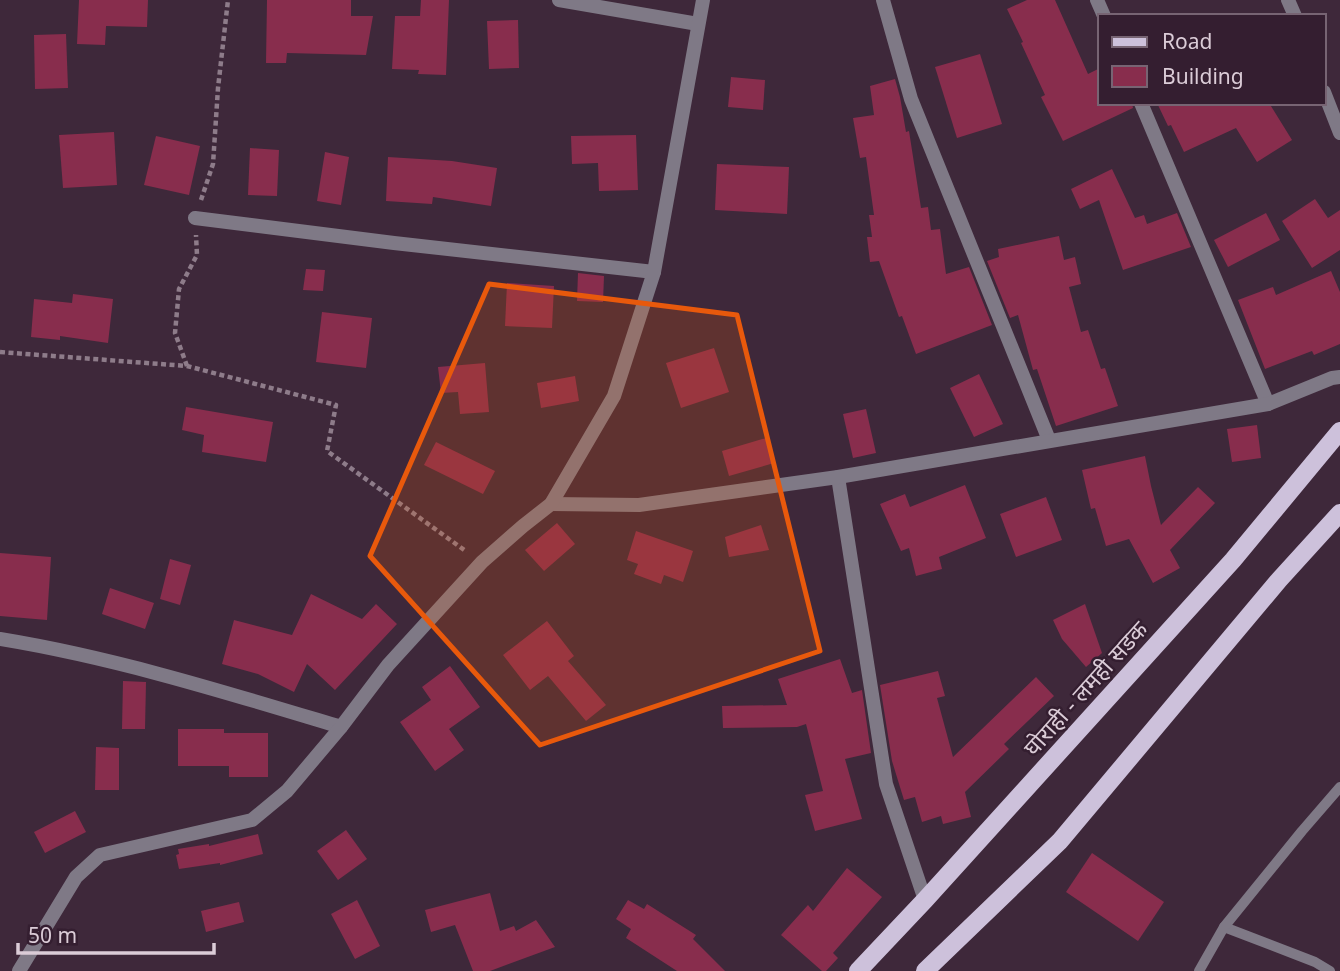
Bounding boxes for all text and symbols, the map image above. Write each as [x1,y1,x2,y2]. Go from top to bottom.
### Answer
legend [1098,14,1326,105]
text: Road [1162,27,1212,55]
text: Building [1162,62,1244,90]
street label: घोराही - लमही सडक [1016,613,1155,762]
scale bar [18,912,214,956]
text: 50 m [28,921,77,949]

